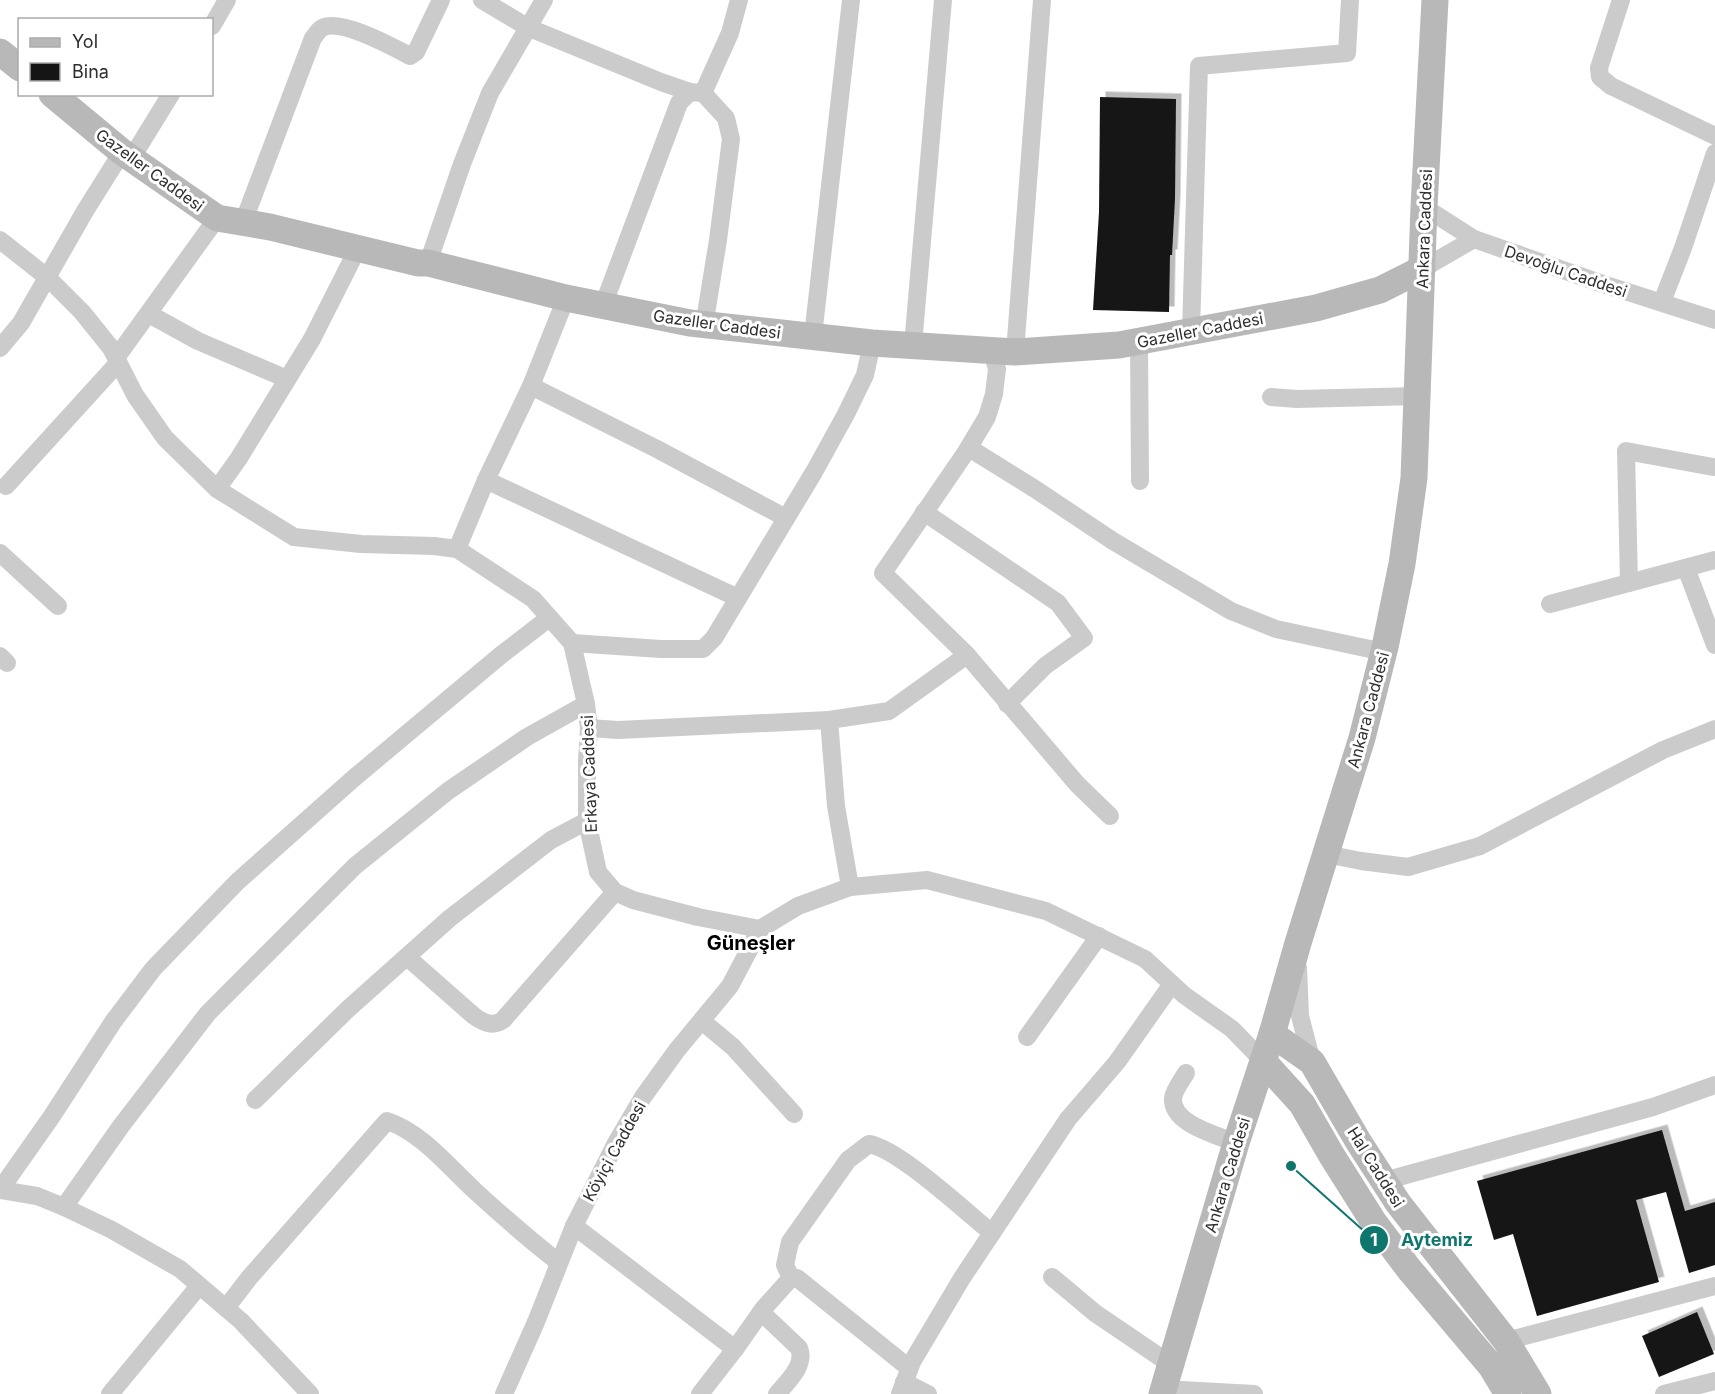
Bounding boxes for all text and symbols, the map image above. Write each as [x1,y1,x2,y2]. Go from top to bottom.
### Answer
legend [18,18,213,96]
text: Yol [72,31,98,52]
text: Bina [72,61,109,82]
street label: Gazeller Caddesi [92,124,208,216]
street label: Ankara Caddesi [1412,169,1436,289]
street label: Devoğlu Caddesi [1502,241,1630,301]
street label: Gazeller Caddesi [652,305,782,343]
street label: Gazeller Caddesi [1135,308,1265,352]
street label: Ankara Caddesi [1343,650,1393,770]
street label: Erkaya Caddesi [577,715,601,833]
district label: Güneşler [707,931,795,955]
street label: Köyiçi Caddesi [578,1097,650,1205]
street label: Ankara Caddesi [1200,1115,1254,1235]
street label: Hal Caddesi [1343,1123,1409,1211]
callout: Aytemiz [1359,1222,1485,1258]
text: 1 [1370,1229,1378,1250]
text: Aytemiz [1401,1229,1473,1250]

